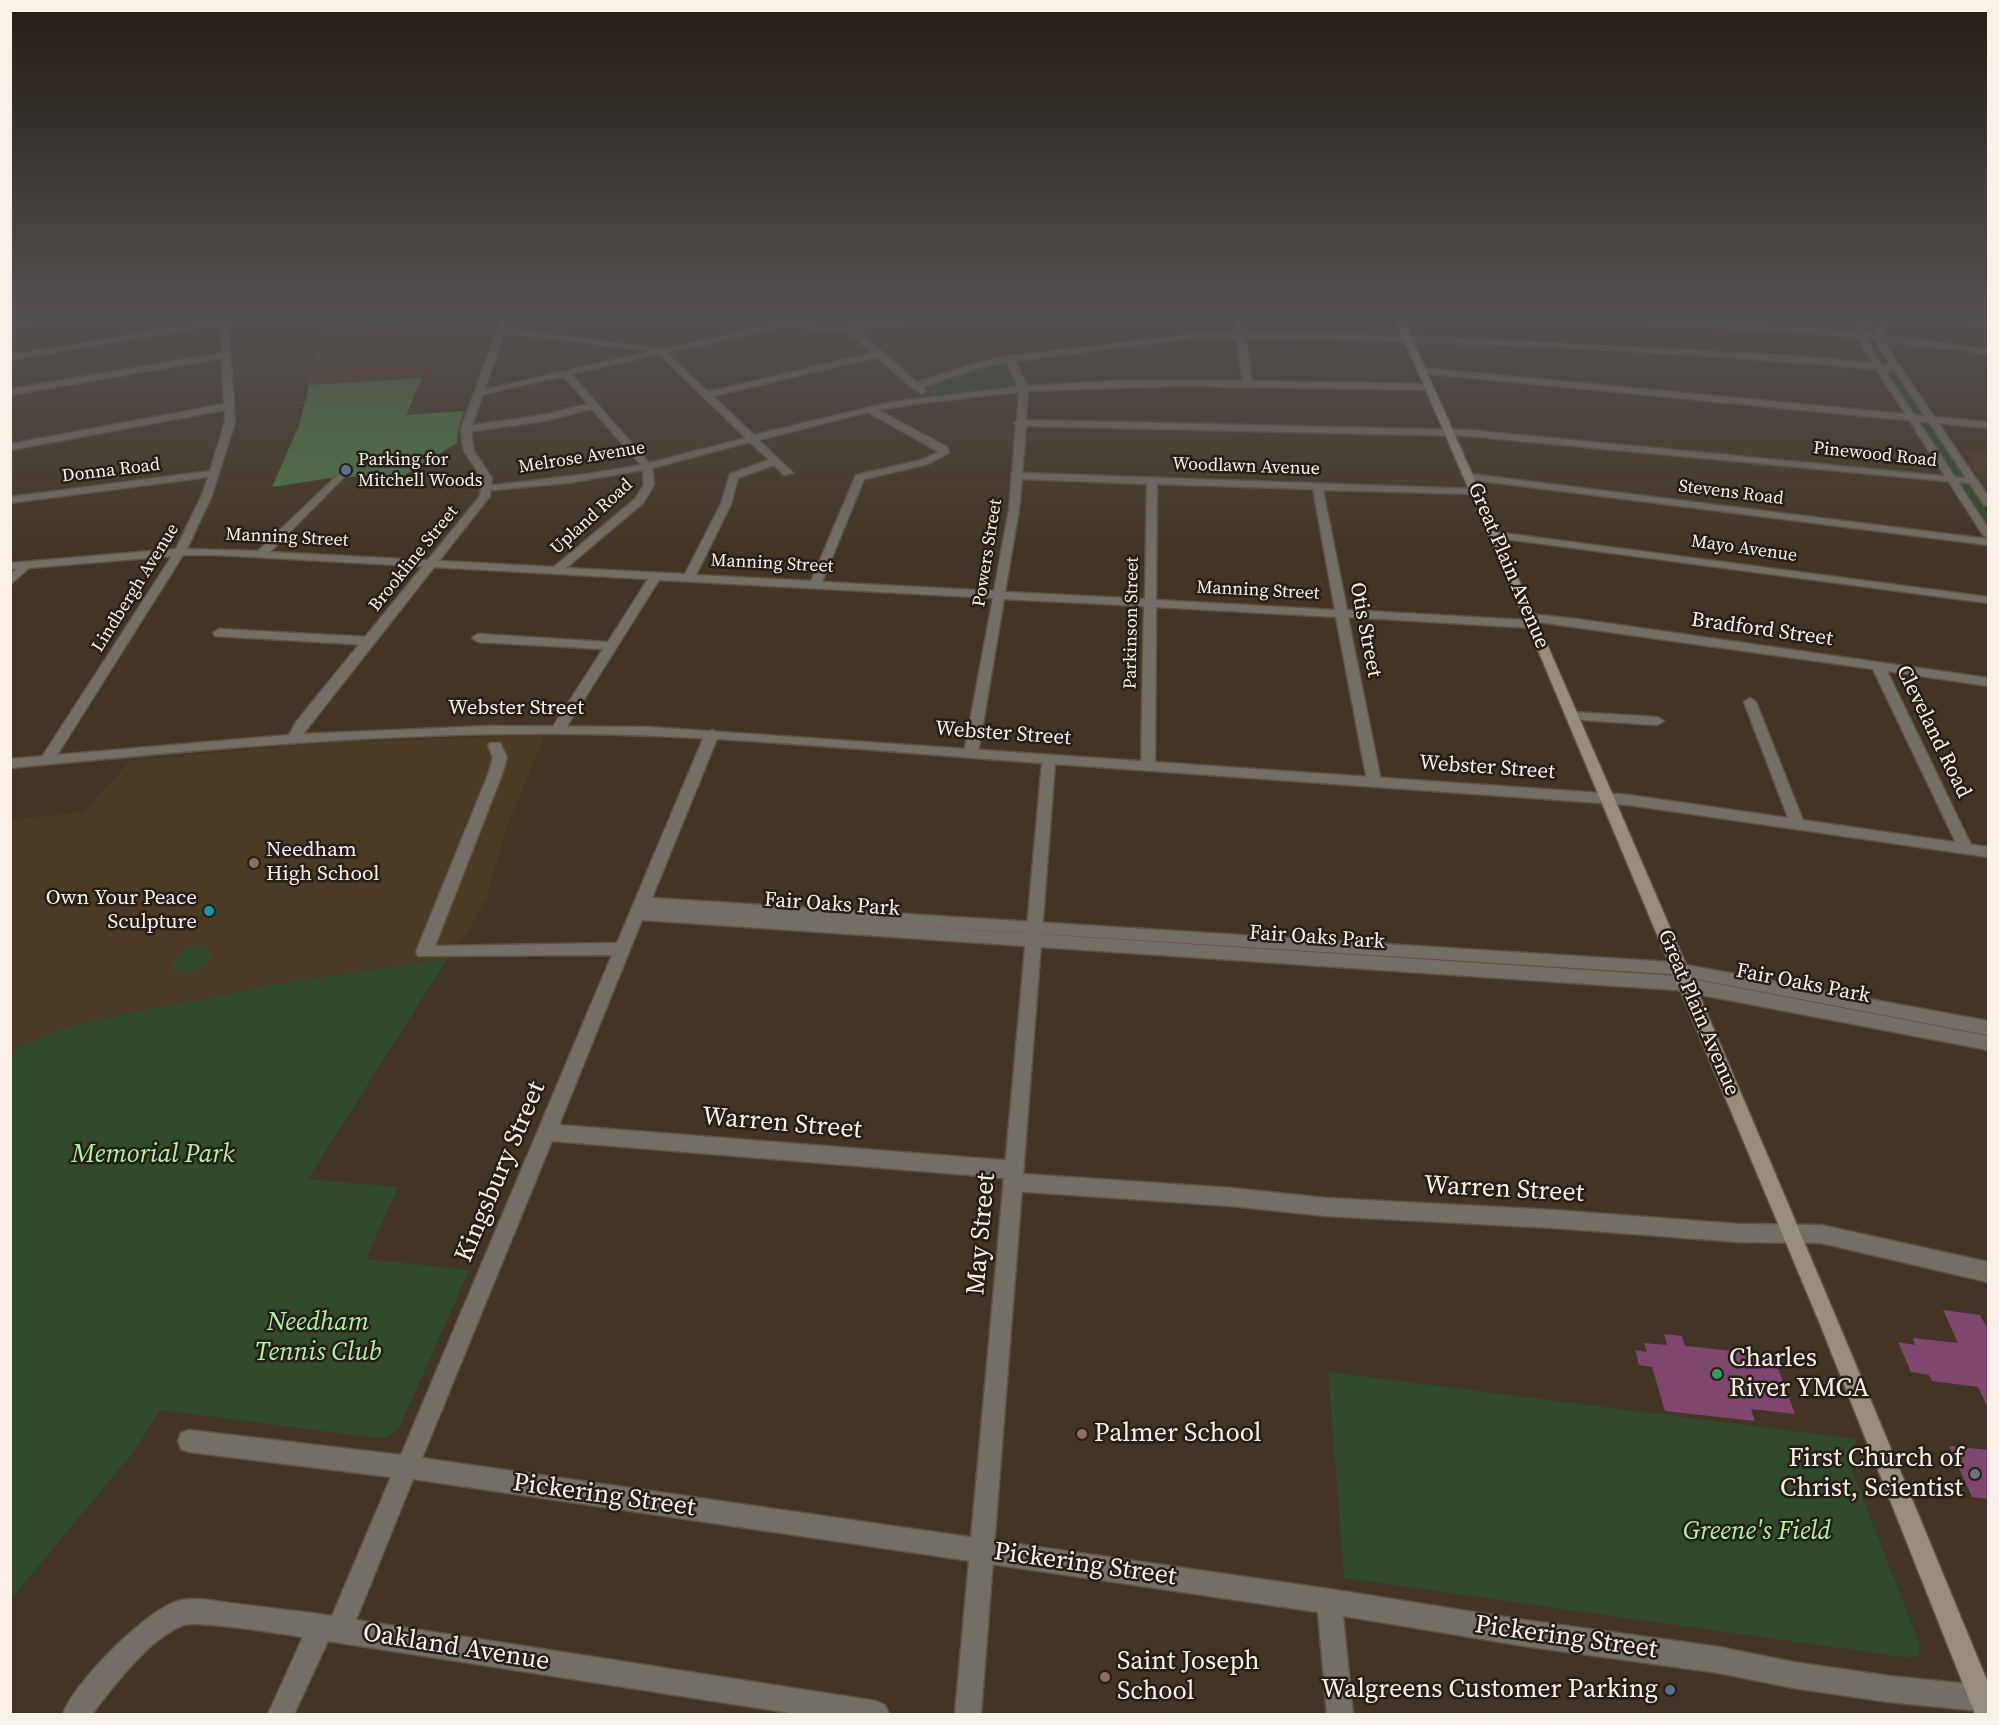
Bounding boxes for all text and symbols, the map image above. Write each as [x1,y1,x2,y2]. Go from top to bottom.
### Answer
street label: Melrose Avenue [517,437,647,479]
street label: Pinewood Road [1812,438,1938,472]
place label: Parking for Mitchell Woods [358,449,483,492]
street label: Donna Road [61,454,161,488]
street label: Woodlawn Avenue [1172,454,1320,480]
marker: Parking for Mitchell Woods [339,463,353,477]
street label: Upland Road [546,475,638,559]
street label: Stevens Road [1677,476,1785,510]
street label: Great Plain Avenue [1462,479,1554,653]
street label: Powers Street [969,498,1007,608]
street label: Brookline Street [365,502,463,616]
street label: Lindbergh Avenue [88,520,184,656]
street label: Manning Street [225,524,349,552]
street label: Mayo Avenue [1690,531,1798,567]
street label: Manning Street [710,550,834,578]
street label: Parkinson Street [1120,557,1144,689]
street label: Manning Street [1196,577,1320,605]
street label: Otis Street [1343,580,1387,680]
street label: Bradford Street [1690,608,1834,652]
street label: Cleveland Road [1890,662,1976,802]
street label: Webster Street [448,696,584,722]
street label: Webster Street [934,717,1072,751]
street label: Webster Street [1418,751,1556,785]
place label: Needham High School [266,838,379,888]
marker: Needham High School [247,856,261,870]
place label: Own Your Peace Sculpture [46,886,197,936]
street label: Fair Oaks Park [763,888,901,922]
marker: Own Your Peace Sculpture [202,904,216,918]
street label: Fair Oaks Park [1248,921,1386,955]
street label: Great Plain Avenue [1652,926,1744,1100]
street label: Fair Oaks Park [1734,959,1872,1009]
street label: Kingsbury Street [449,1077,553,1267]
street label: Warren Street [701,1101,863,1147]
park label: Memorial Park [72,1139,234,1171]
street label: Warren Street [1423,1170,1585,1210]
street label: May Street [961,1172,1003,1296]
park label: Needham Tennis Club [255,1307,381,1368]
place label: Charles River YMCA [1729,1343,1869,1404]
marker: Charles River YMCA [1710,1367,1724,1381]
place label: Palmer School [1094,1418,1261,1450]
marker: Palmer School [1075,1427,1089,1441]
place label: First Church of Christ, Scientist [1780,1443,1963,1504]
marker: First Church of Christ, Scientist [1968,1467,1982,1481]
street label: Pickering Street [511,1468,697,1524]
park label: Greene's Field [1683,1516,1831,1548]
street label: Pickering Street [992,1537,1178,1593]
street label: Pickering Street [1473,1610,1659,1666]
street label: Oakland Avenue [361,1618,551,1678]
place label: Saint Joseph School [1117,1646,1260,1708]
marker: Saint Joseph School [1098,1670,1112,1684]
place label: Walgreens Customer Parking [1321,1674,1658,1706]
marker: Walgreens Customer Parking [1663,1683,1677,1697]

